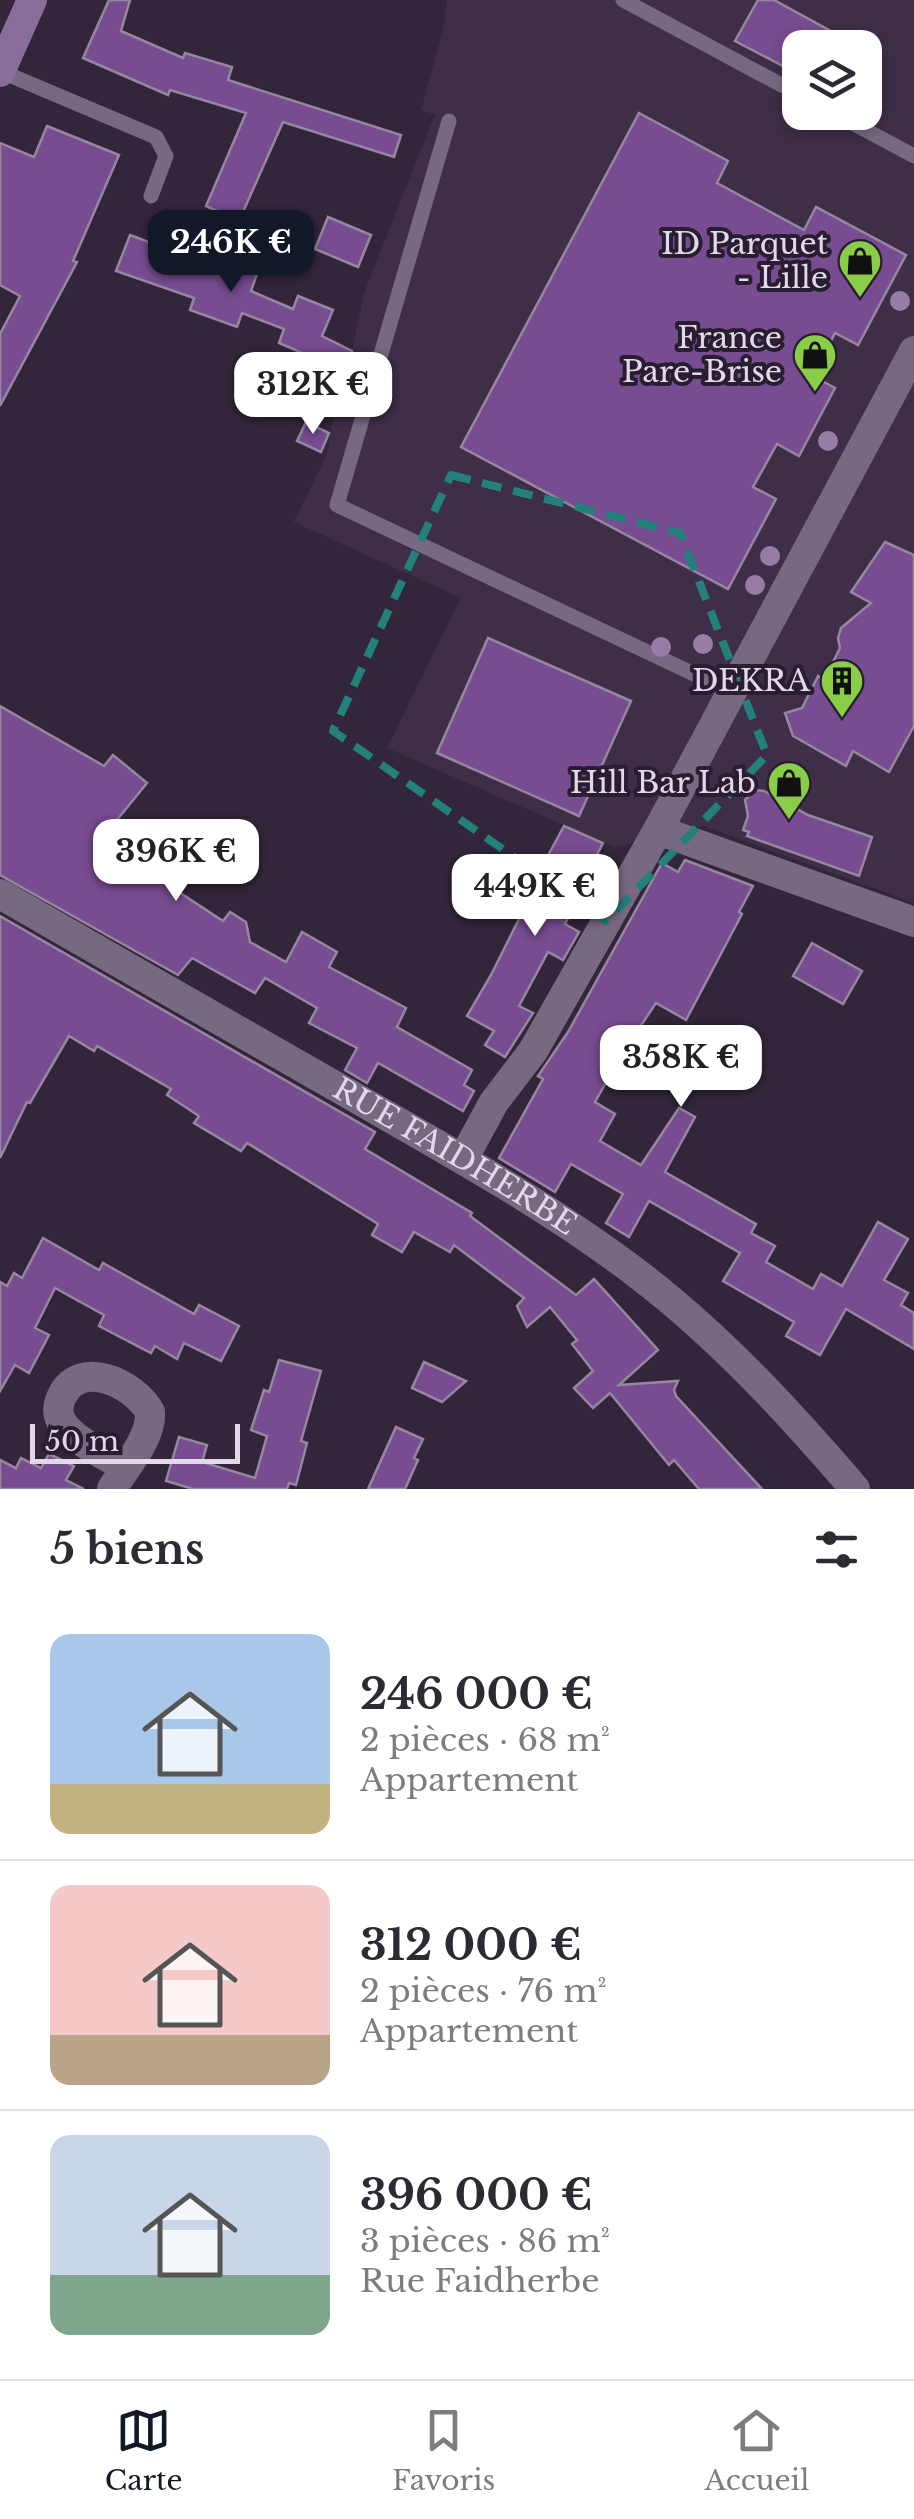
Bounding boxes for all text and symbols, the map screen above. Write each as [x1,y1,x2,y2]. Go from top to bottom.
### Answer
map controls [782,30,882,130]
button: layers [782,30,882,130]
pin: 246K € [150,210,312,295]
text: 246K € [170,222,292,262]
place label: ID Parquet - Lille [661,225,829,296]
shop icon: ID Parquet - Lille [837,238,883,299]
place label: France Pare-Brise [622,319,782,390]
shop icon: France Pare-Brise [792,332,838,393]
pin: 312K € [232,352,394,437]
text: 312K € [256,364,370,404]
building icon: DEKRA [819,658,865,719]
place label: DEKRA [692,662,811,699]
shop icon: Hill Bar Lab [766,760,812,821]
place label: Hill Bar Lab [570,764,756,801]
pin: 396K € [95,819,257,904]
text: 396K € [115,831,237,871]
pin: 449K € [454,854,616,939]
text: 449K € [474,866,596,906]
pin: 358K € [600,1025,762,1110]
text: 358K € [622,1037,740,1077]
street label: RUE FAIDHERBE [326,1070,584,1243]
scale bar [30,1419,240,1464]
text: 50 m [45,1424,119,1459]
icon: filters [809,1522,864,1577]
text: 5 biens [50,1523,204,1575]
text: 246 000 € [360,1668,593,1720]
icon: home [130,1674,250,1794]
text: 2 pièces · 68 m² [360,1720,610,1760]
text: Appartement [360,1760,578,1800]
text: 312 000 € [360,1919,582,1971]
icon: home [130,1925,250,2045]
text: 2 pièces · 76 m² [360,1971,607,2011]
text: Appartement [360,2011,578,2051]
text: 396 000 € [360,2169,593,2221]
icon: home [130,2175,250,2295]
text: 3 pièces · 86 m² [360,2221,610,2261]
text: Rue Faidherbe [360,2261,600,2301]
tab: Carte [105,2403,183,2498]
tab: Favoris [392,2403,495,2498]
tab: Accueil [705,2403,809,2498]

